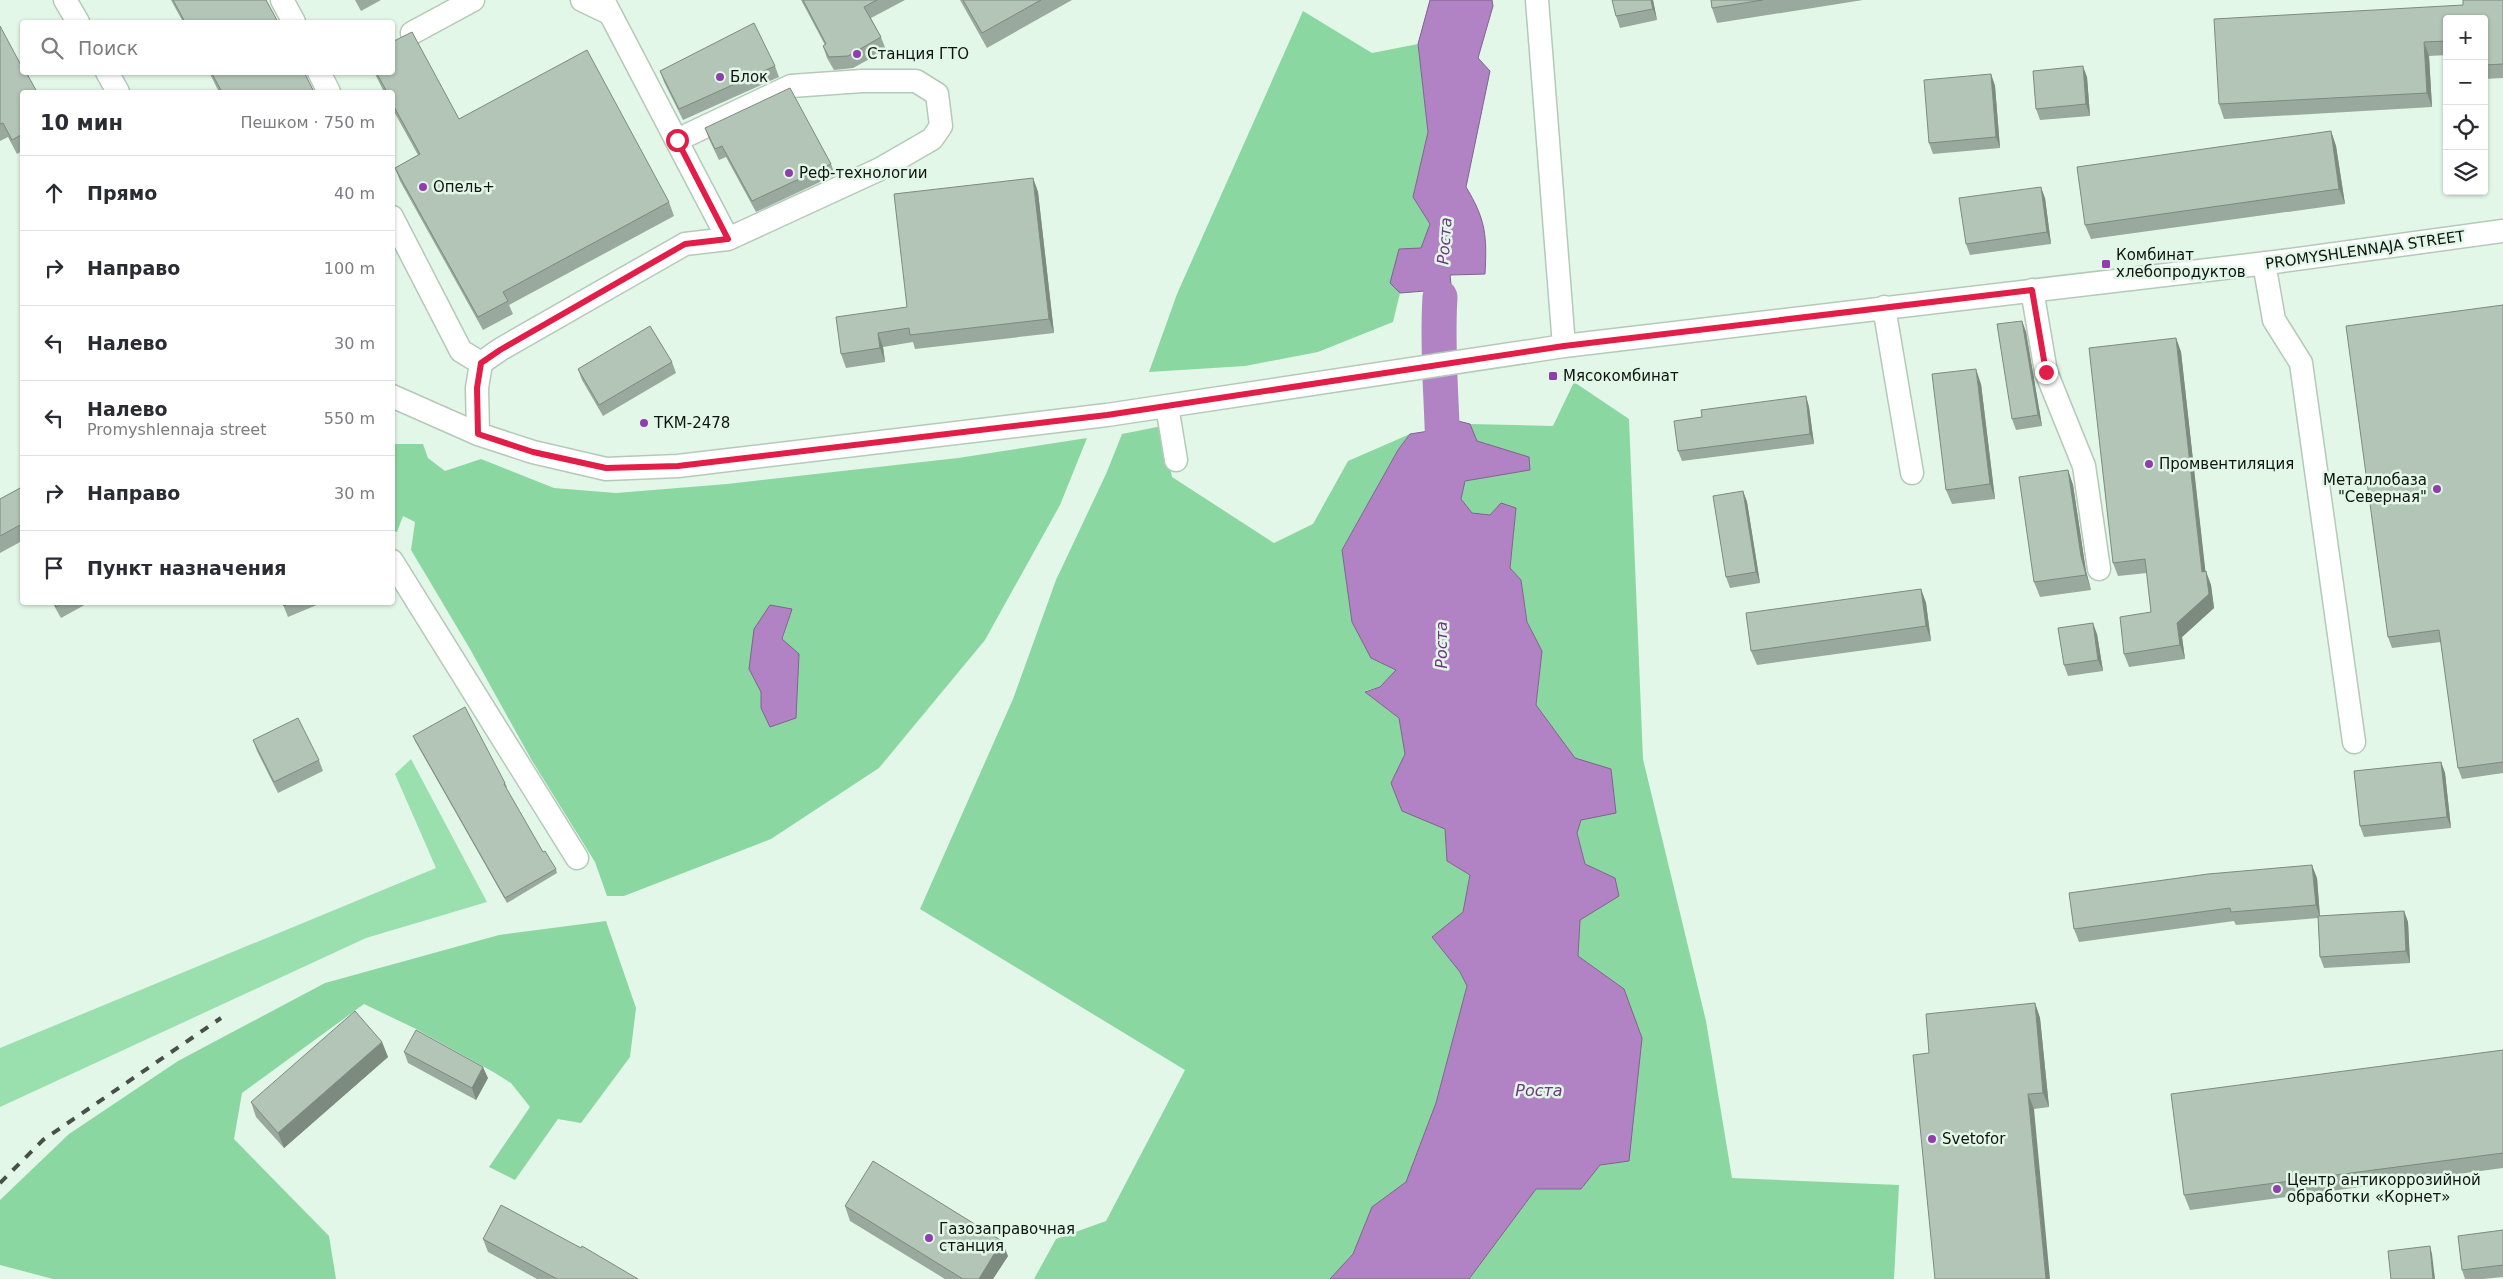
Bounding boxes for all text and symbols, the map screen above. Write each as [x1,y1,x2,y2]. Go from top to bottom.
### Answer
map controls [2443,15,2488,195]
button: + [2443,15,2488,60]
search box [20,20,395,75]
icon: search [38,34,66,62]
text: Поиск [78,37,138,59]
place label: Станция ГТО [867,45,969,63]
marker: Станция ГТО [851,48,863,60]
button: − [2443,60,2488,105]
place label: Блок [730,68,768,86]
marker: Блок [714,71,726,83]
button: locate [2443,105,2488,150]
text: 10 мин [40,111,123,135]
text: Пешком · 750 m [240,113,375,132]
route start [666,129,689,152]
button: layers [2443,150,2488,195]
place label: Реф-технологии [799,164,927,182]
marker: Реф-технологии [783,167,795,179]
place label: Опель+ [433,178,495,196]
icon: ahead [40,179,68,207]
marker: Опель+ [417,181,429,193]
text: Прямо [87,182,157,204]
text: 40 m [334,184,375,203]
water label: Роста [1433,217,1456,265]
street label: PROMYSHLENNAJA STREET [2264,227,2467,273]
place label: Комбинат хлебопродуктов [2116,246,2246,281]
icon: right [40,254,68,282]
text: Направо [87,257,180,279]
marker: Комбинат хлебопродуктов [2100,258,2112,270]
text: 100 m [324,259,375,278]
icon: left [40,329,68,357]
text: Налево [87,332,168,354]
text: 30 m [334,334,375,353]
route end [2035,361,2058,384]
place label: Мясокомбинат [1563,367,1679,385]
marker: Мясокомбинат [1547,370,1559,382]
text: Налево [87,398,168,420]
icon: left [40,404,68,432]
text: 550 m [324,409,375,428]
place label: ТКМ-2478 [653,414,730,432]
marker: ТКМ-2478 [638,417,650,429]
text: Promyshlennaja street [87,420,266,439]
place label: Промвентиляция [2159,455,2294,473]
marker: Промвентиляция [2143,458,2155,470]
place label: Металлобаза "Северная" [2323,471,2427,506]
icon: right [40,479,68,507]
text: Направо [87,482,180,504]
marker: Металлобаза "Северная" [2431,483,2443,495]
text: 30 m [334,484,375,503]
icon: arrive [40,554,68,582]
text: Пункт назначения [87,557,286,579]
water label: Роста [1432,621,1451,669]
water label: Роста [1515,1081,1563,1100]
place label: Svetofor [1942,1130,2006,1148]
marker: Svetofor [1926,1133,1938,1145]
place label: Центр антикоррозийной обработки «Корнет» [2287,1171,2481,1206]
marker: Центр антикоррозийной обработки «Корнет» [2271,1183,2283,1195]
place label: Газозаправочная станция [939,1220,1075,1255]
marker: Газозаправочная станция [923,1232,935,1244]

